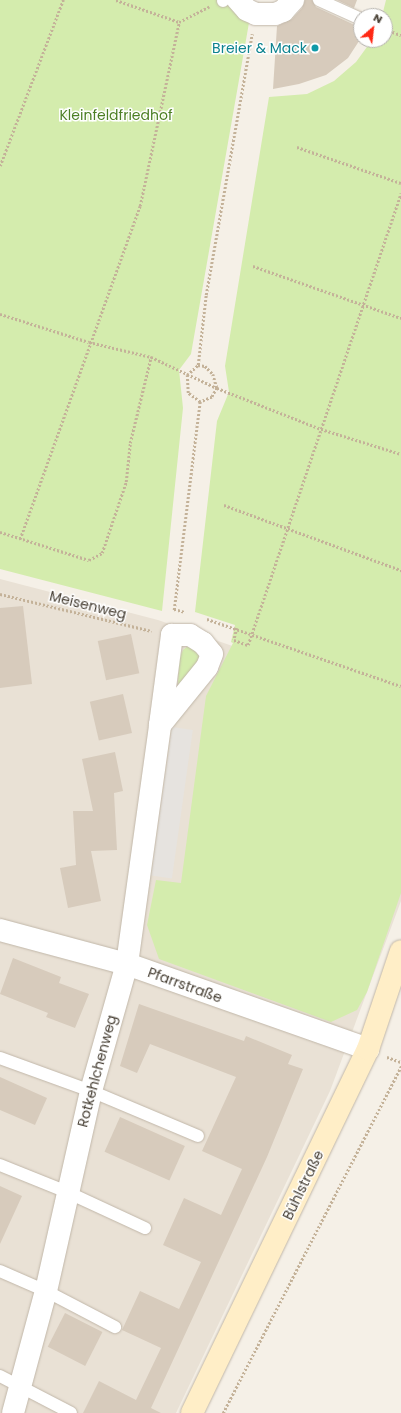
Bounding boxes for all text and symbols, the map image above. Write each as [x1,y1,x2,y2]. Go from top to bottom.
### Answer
north arrow [353,8,393,48]
text: N [371,9,386,27]
place label: Breier & Mack [212,40,307,56]
marker: Breier & Mack [310,43,320,53]
park label: Kleinfeldfriedhof [59,107,173,123]
street label: Meisenweg [48,587,128,623]
street label: Pfarrstraße [146,964,224,1006]
street label: Rotkehlchenweg [74,1013,120,1129]
street label: Bühlstraße [279,1148,327,1222]

